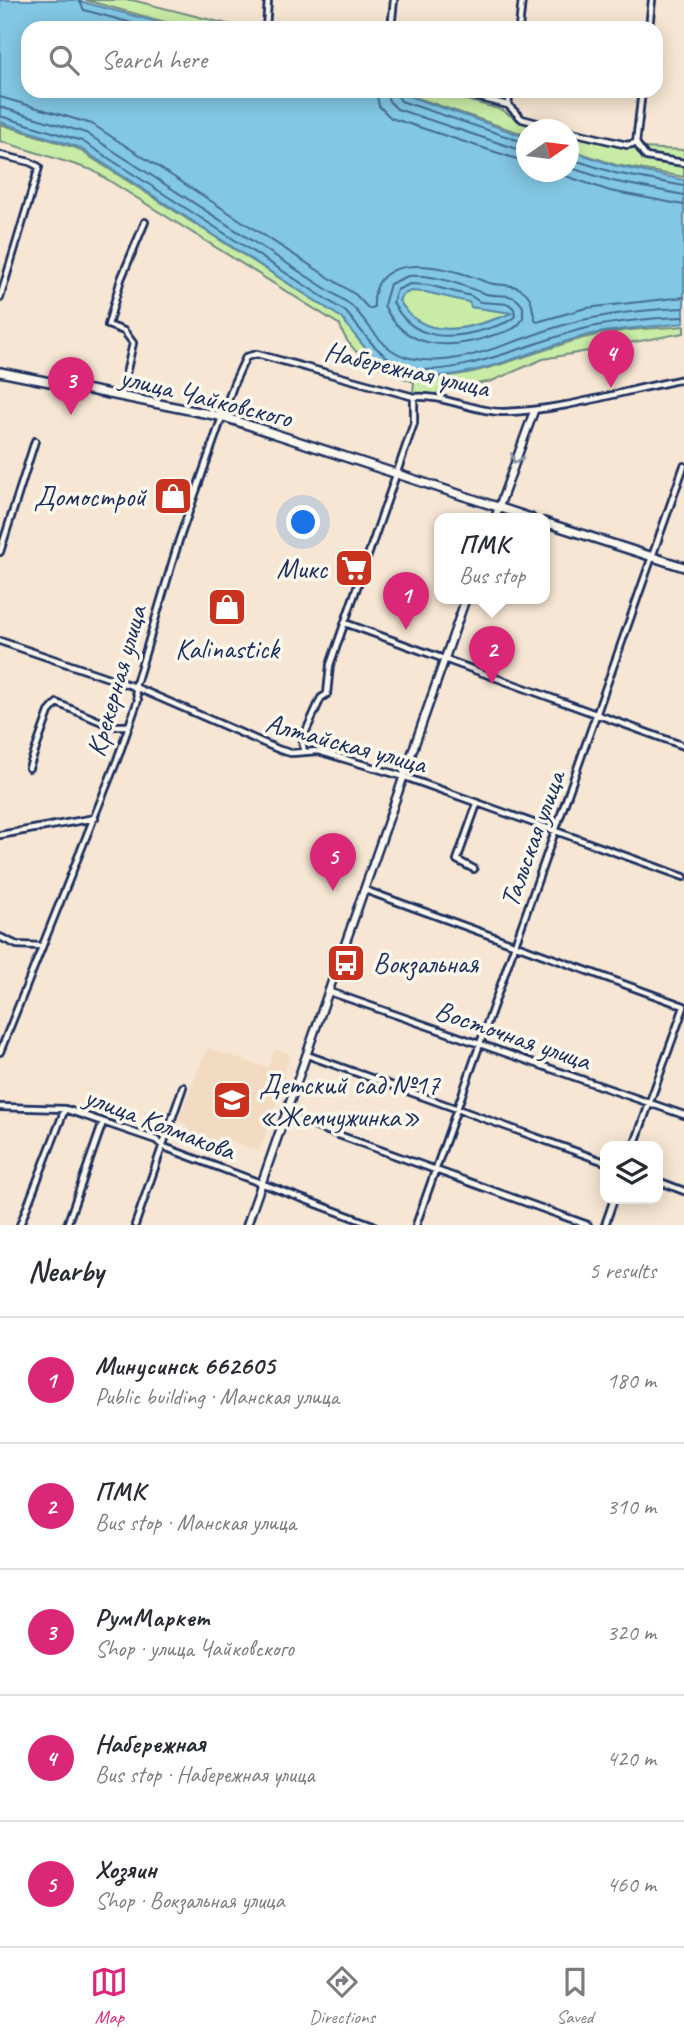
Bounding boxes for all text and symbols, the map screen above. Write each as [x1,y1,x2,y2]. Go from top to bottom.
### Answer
search box [21,21,663,98]
icon: search [45,41,83,79]
text: Search here [101,43,207,76]
north arrow [516,119,579,182]
pin: 4 [588,330,634,388]
street label: Набережная улица [321,333,495,405]
pin: 3 [48,357,94,415]
street label: улица Чайковского [115,358,298,436]
one-way arrow [510,452,524,465]
shop icon: Домострой [152,475,194,517]
place label: Домострой [34,479,147,514]
your location [286,505,320,539]
popup [434,513,550,604]
text: ПМК [459,528,509,561]
supermarket icon: Микс [333,547,375,589]
place label: Микс [277,551,328,586]
text: Bus stop [459,561,525,590]
pin: 1 [383,572,429,630]
shop icon: Kalinastick [206,586,248,628]
street label: Крекерная улица [78,600,155,760]
pin: 2 [469,626,515,684]
place label: Kalinastick [175,631,280,666]
street label: Алтайская улица [262,705,432,782]
street label: Тальская улица [491,764,574,912]
pin: 5 [310,833,356,891]
bus stop icon: Вокзальная [325,942,367,984]
place label: Вокзальная [373,946,479,981]
street label: Восточная улица [431,992,597,1078]
place label: Детский сад №17 «Жемчужинка» [259,1067,441,1134]
street label: улица Колмакова [78,1078,242,1168]
school or university icon: Детский сад №17 «Жемчужинка» [211,1079,253,1121]
map controls [600,1141,663,1204]
button: layers [600,1141,663,1204]
text: Nearby [28,1252,104,1290]
text: 5 results [589,1256,656,1285]
text: Минусинск 662605 [95,1349,275,1382]
text: 1 [46,1366,56,1395]
text: 180 m [607,1366,656,1395]
text: Public building · Манская улица [95,1382,339,1411]
text: ПМК [95,1475,145,1508]
text: 2 [46,1492,56,1521]
text: 310 m [607,1492,656,1521]
text: Bus stop · Манская улица [95,1508,296,1537]
text: РумМаркет [95,1601,209,1634]
text: 3 [46,1618,56,1647]
text: 320 m [607,1618,656,1647]
text: Shop · улица Чайковского [95,1634,294,1663]
text: Набережная [95,1727,205,1760]
text: 4 [46,1744,56,1773]
text: 420 m [607,1744,656,1773]
text: Bus stop · Набережная улица [95,1760,315,1789]
text: Хозяин [95,1853,157,1886]
text: 5 [46,1870,56,1899]
text: 460 m [607,1870,656,1899]
text: Shop · Вокзальная улица [95,1886,285,1915]
tab: Map [90,1963,128,2029]
tab: Directions [309,1963,375,2029]
tab: Saved [556,1963,594,2029]

